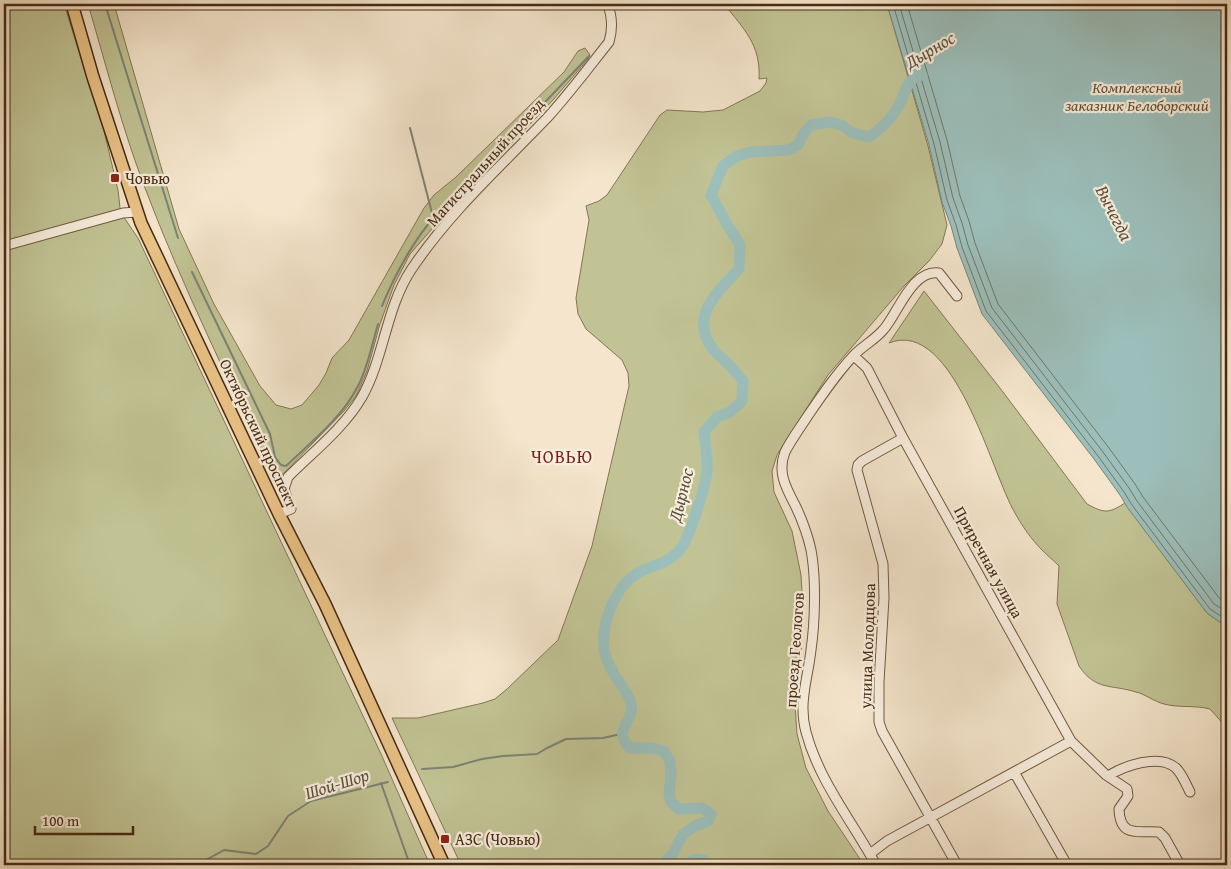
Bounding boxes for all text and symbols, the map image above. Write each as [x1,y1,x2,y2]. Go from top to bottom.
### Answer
water label: Дырнос [899,24,961,76]
park label: Комплексный заказник Белоборский [1064,75,1209,117]
street label: Магистральный проезд [420,92,550,232]
place label: Човью [125,166,170,190]
marker: Човью [109,172,121,184]
water label: Вычегда [1089,179,1140,246]
street label: Октябрьский проспект [214,355,304,512]
district label: ЧОВЬЮ [531,443,593,470]
water label: Дырнос [661,465,700,525]
street label: Приречная улица [948,502,1030,623]
street label: улица Молодцова [853,582,881,710]
street label: проезд Геологов [778,591,810,709]
water label: Шой-Шор [301,761,372,806]
scale bar [35,804,132,836]
text: 100 m [42,810,80,831]
place label: АЗС (Човью) [455,827,540,851]
marker: АЗС (Човью) [439,833,451,845]

